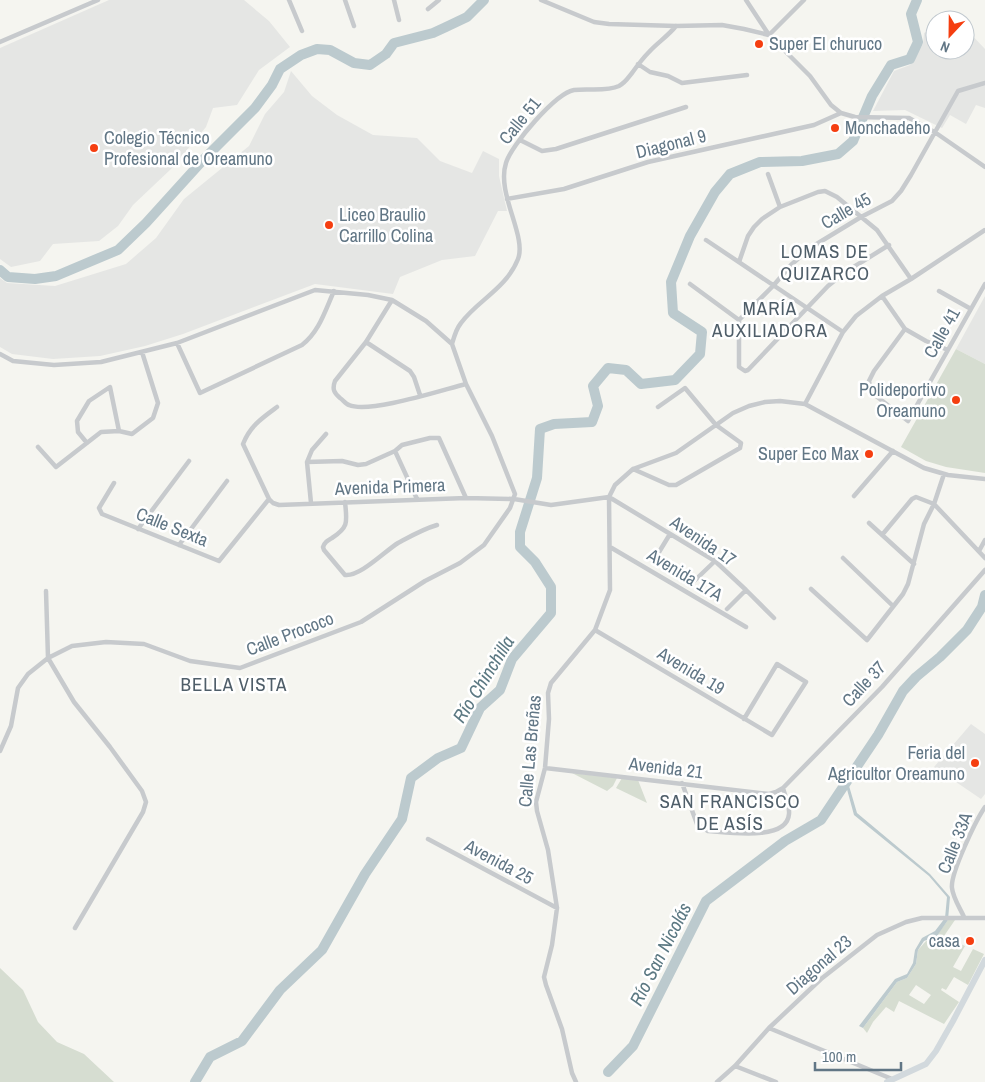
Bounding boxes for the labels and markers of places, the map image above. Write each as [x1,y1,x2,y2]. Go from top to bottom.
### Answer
place label: Super El churuco [769,31,882,56]
marker: Super El churuco [753,38,765,50]
place label: Monchadeho [845,115,930,140]
marker: Monchadeho [829,122,841,134]
place label: Colegio Técnico Profesional de Oreamuno [104,125,273,171]
marker: Colegio Técnico Profesional de Oreamuno [88,142,100,154]
place label: Liceo Braulio Carrillo Colina [339,202,433,248]
marker: Liceo Braulio Carrillo Colina [323,219,335,231]
place label: Polideportivo Oreamuno [859,377,946,423]
marker: Polideportivo Oreamuno [950,394,962,406]
place label: Super Eco Max [758,441,860,466]
marker: Super Eco Max [863,448,875,460]
place label: Feria del Agricultor Oreamuno [827,740,965,786]
marker: Feria del Agricultor Oreamuno [969,757,981,769]
place label: casa [929,928,960,953]
marker: casa [964,935,976,947]

